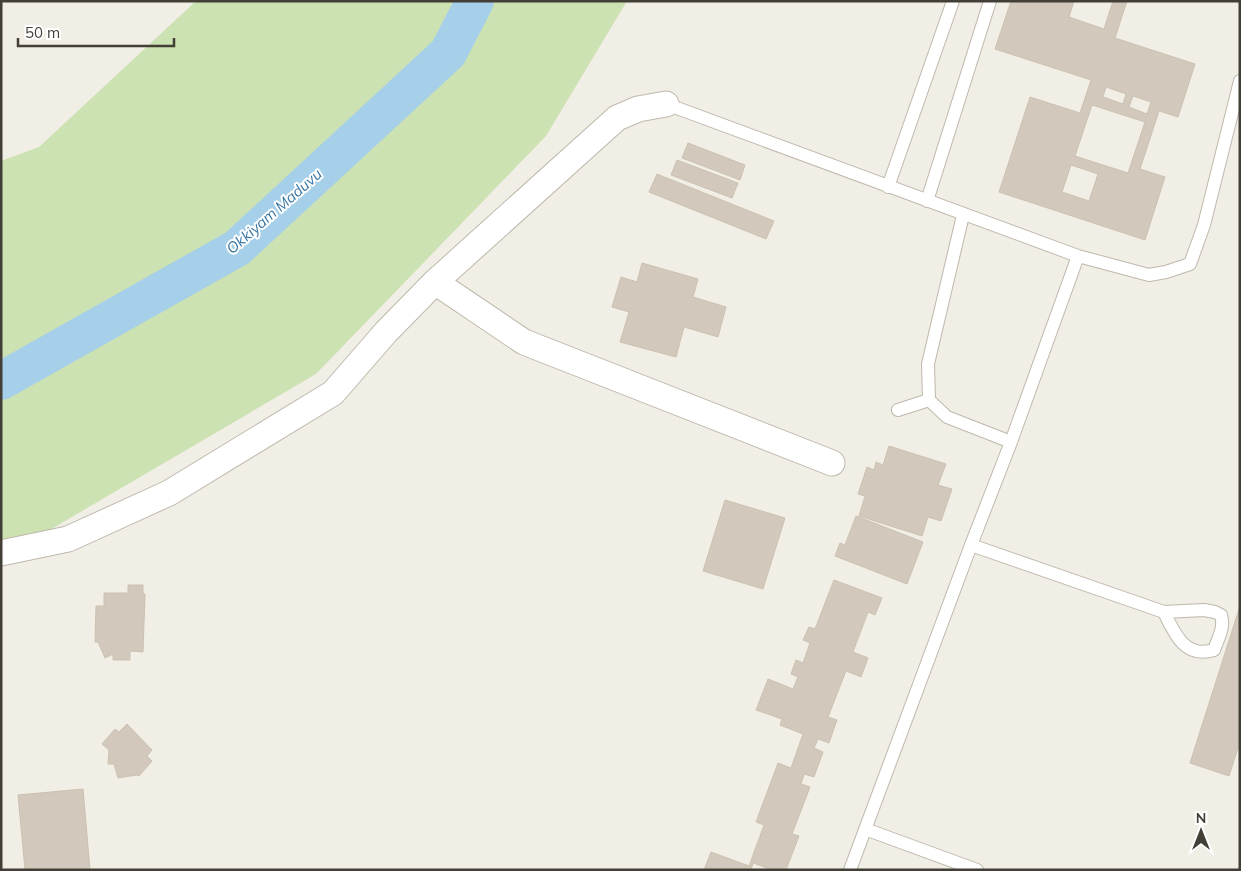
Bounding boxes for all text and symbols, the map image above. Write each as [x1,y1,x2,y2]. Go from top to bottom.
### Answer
scale bar [18,15,174,47]
text: 50 m [25,23,60,42]
water label: Okkiyam Maduvu [222,164,326,258]
north arrow [1176,806,1226,856]
text: N [1196,809,1206,827]

